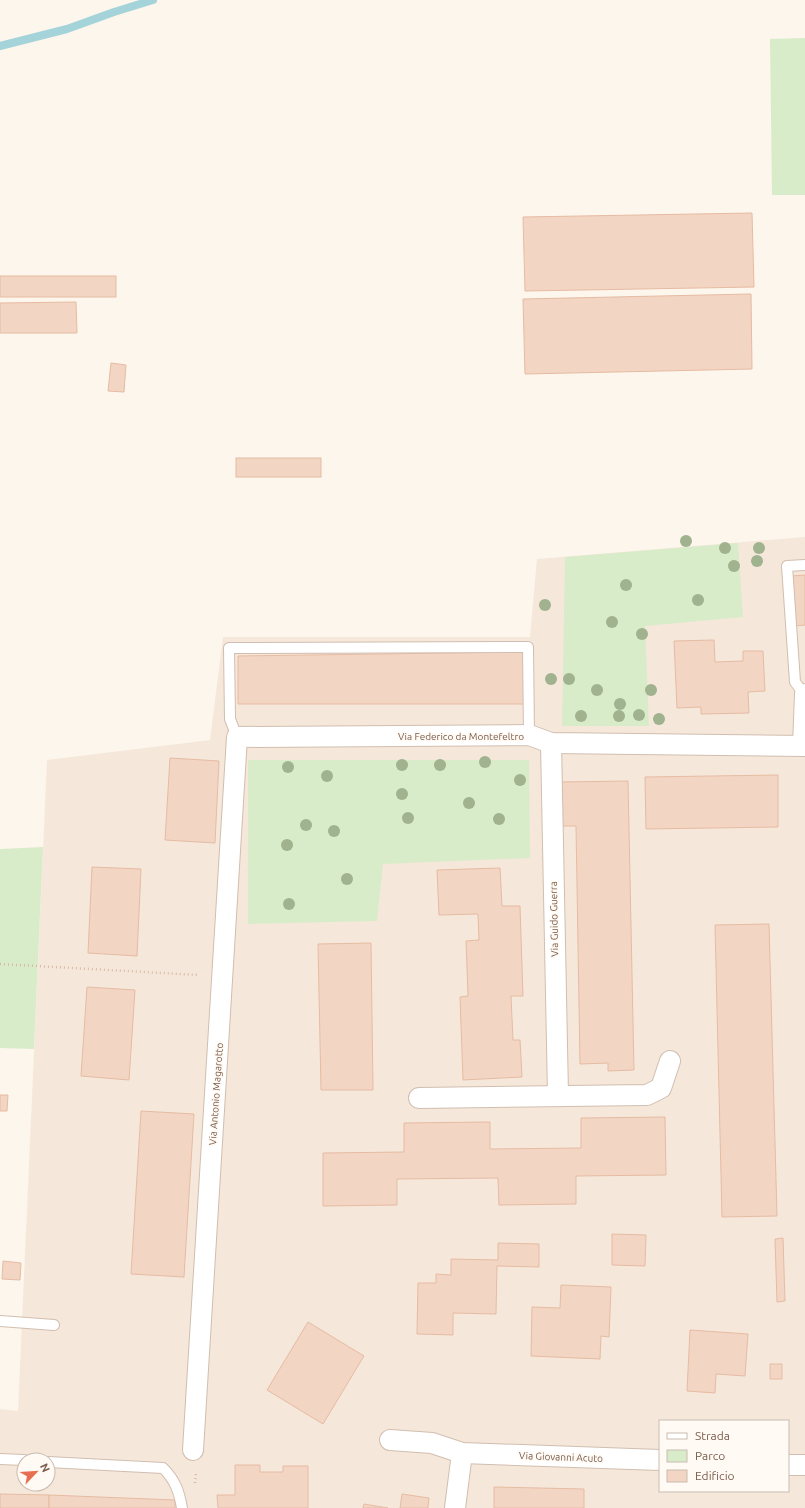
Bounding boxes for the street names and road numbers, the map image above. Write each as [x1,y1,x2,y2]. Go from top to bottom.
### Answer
street label: Via Federico da Montefeltro [398,731,524,742]
street label: Via Guido Guerra [548,881,560,957]
street label: Via Antonio Magarotto [207,1042,225,1146]
street label: Via Giovanni Acuto [519,1450,603,1464]

